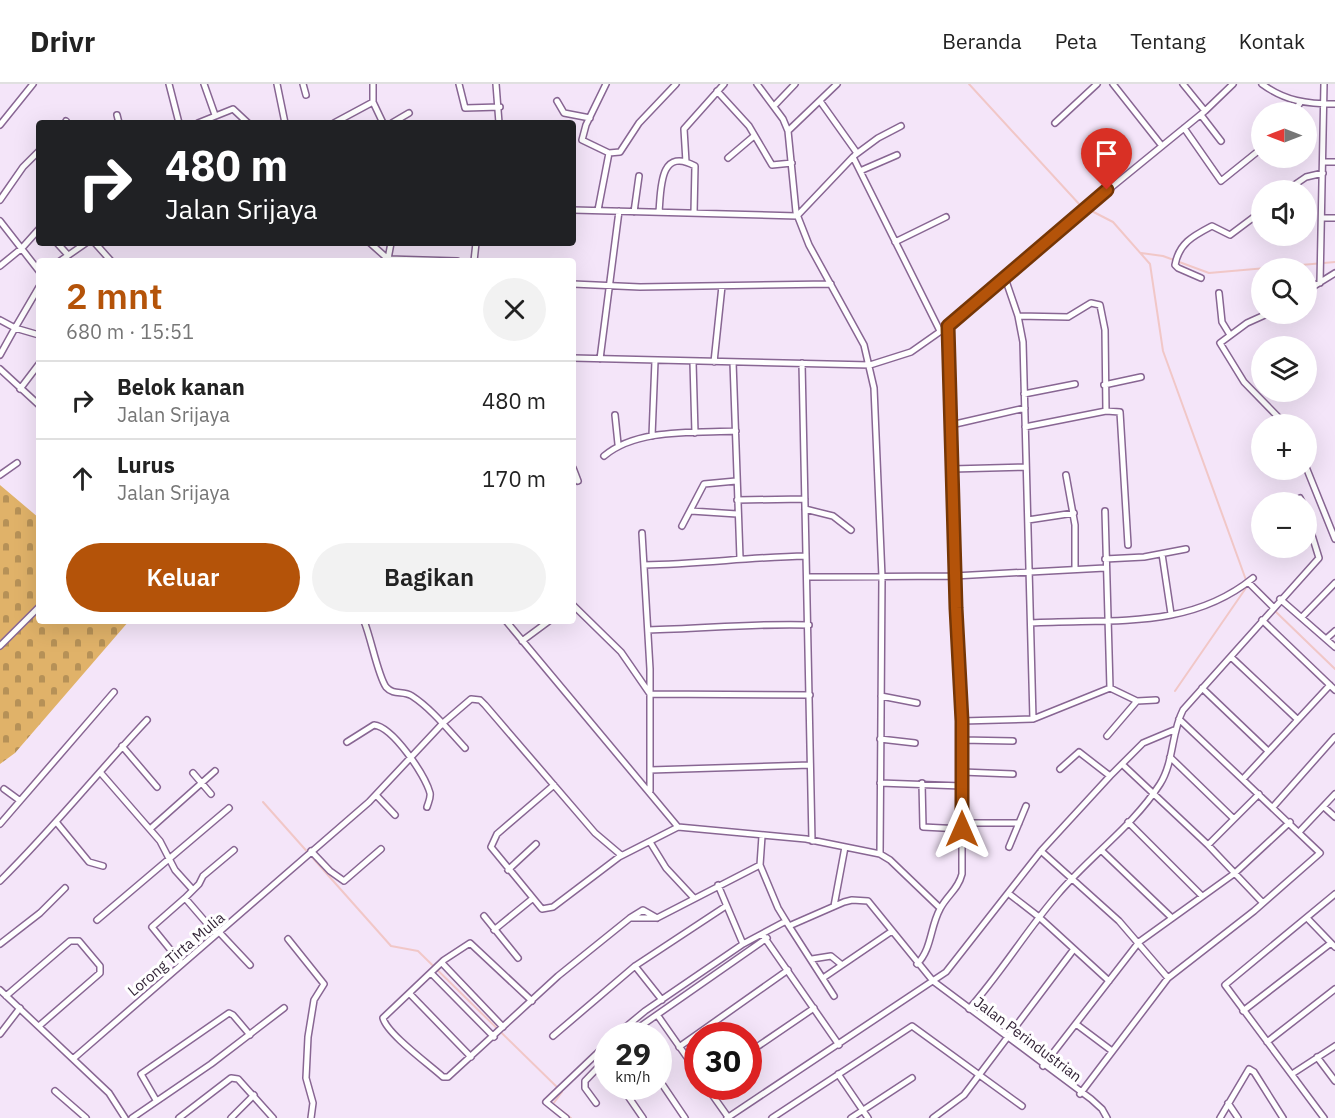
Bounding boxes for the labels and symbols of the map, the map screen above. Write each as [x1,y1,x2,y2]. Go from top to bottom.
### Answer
north arrow [1251,102,1317,168]
pin [1081,128,1132,190]
position arrow [930,797,994,861]
street label: Lorong Tirta Mulia [124,908,228,1000]
street label: Jalan Perindustrian [970,992,1086,1086]
speed limit sign: 30 [684,1022,762,1100]

